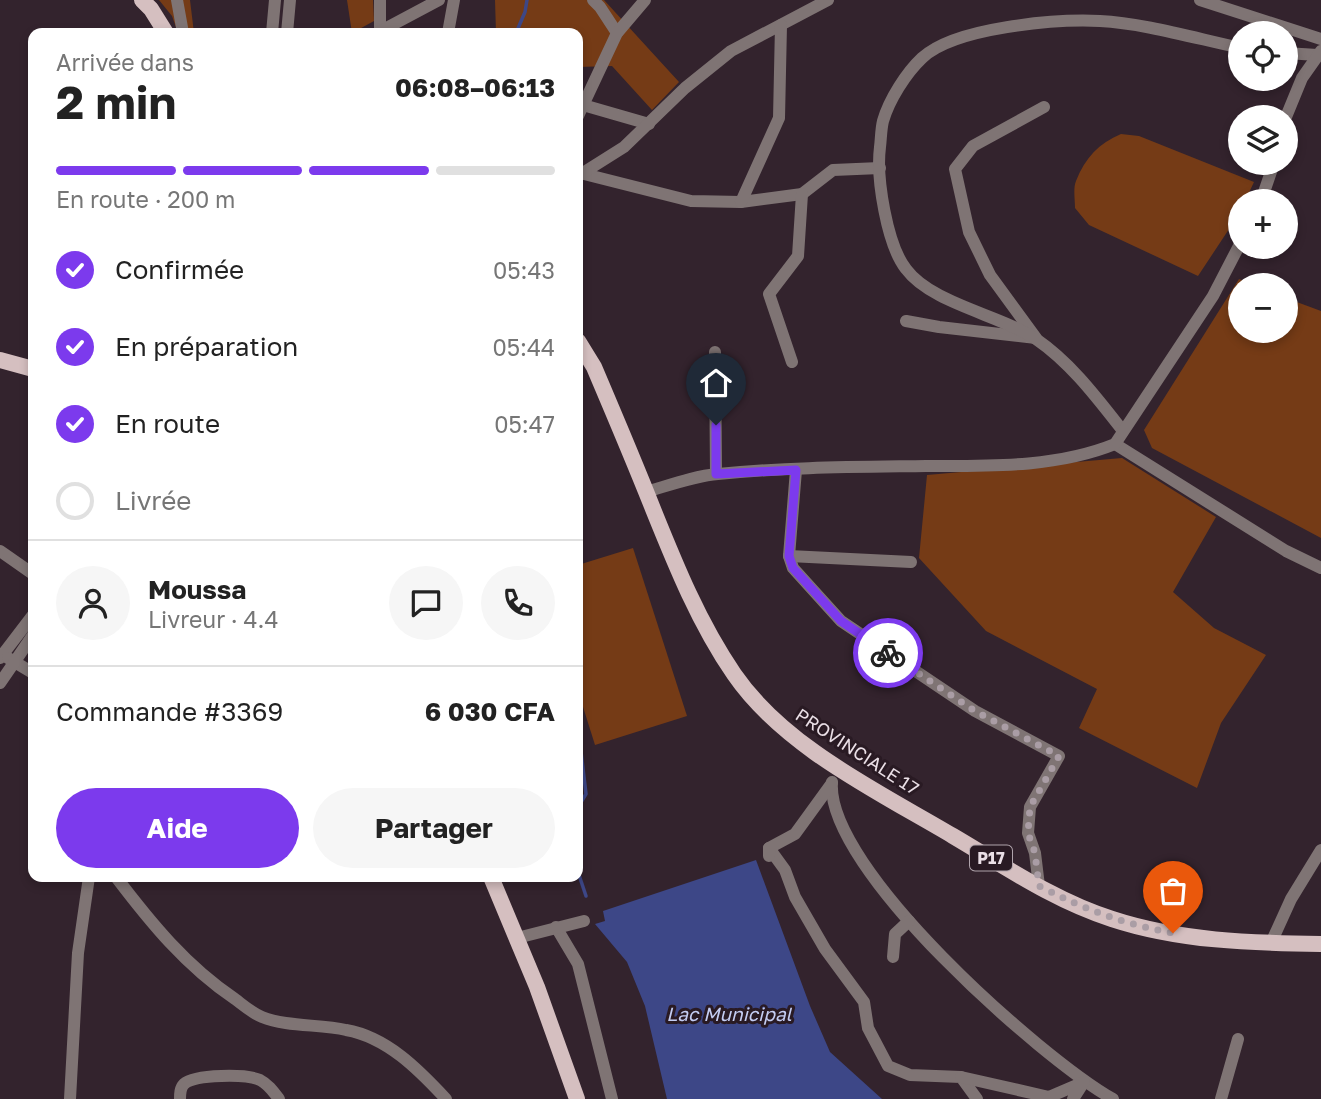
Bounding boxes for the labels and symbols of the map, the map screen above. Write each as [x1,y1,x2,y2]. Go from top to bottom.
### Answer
pin [686,353,746,425]
courier [853,618,923,688]
street label: PROVINCIALE 17 [792,703,923,799]
road number: P17 [970,846,1012,870]
pin [1143,861,1203,933]
water label: Lac Municipal [666,1002,793,1025]

